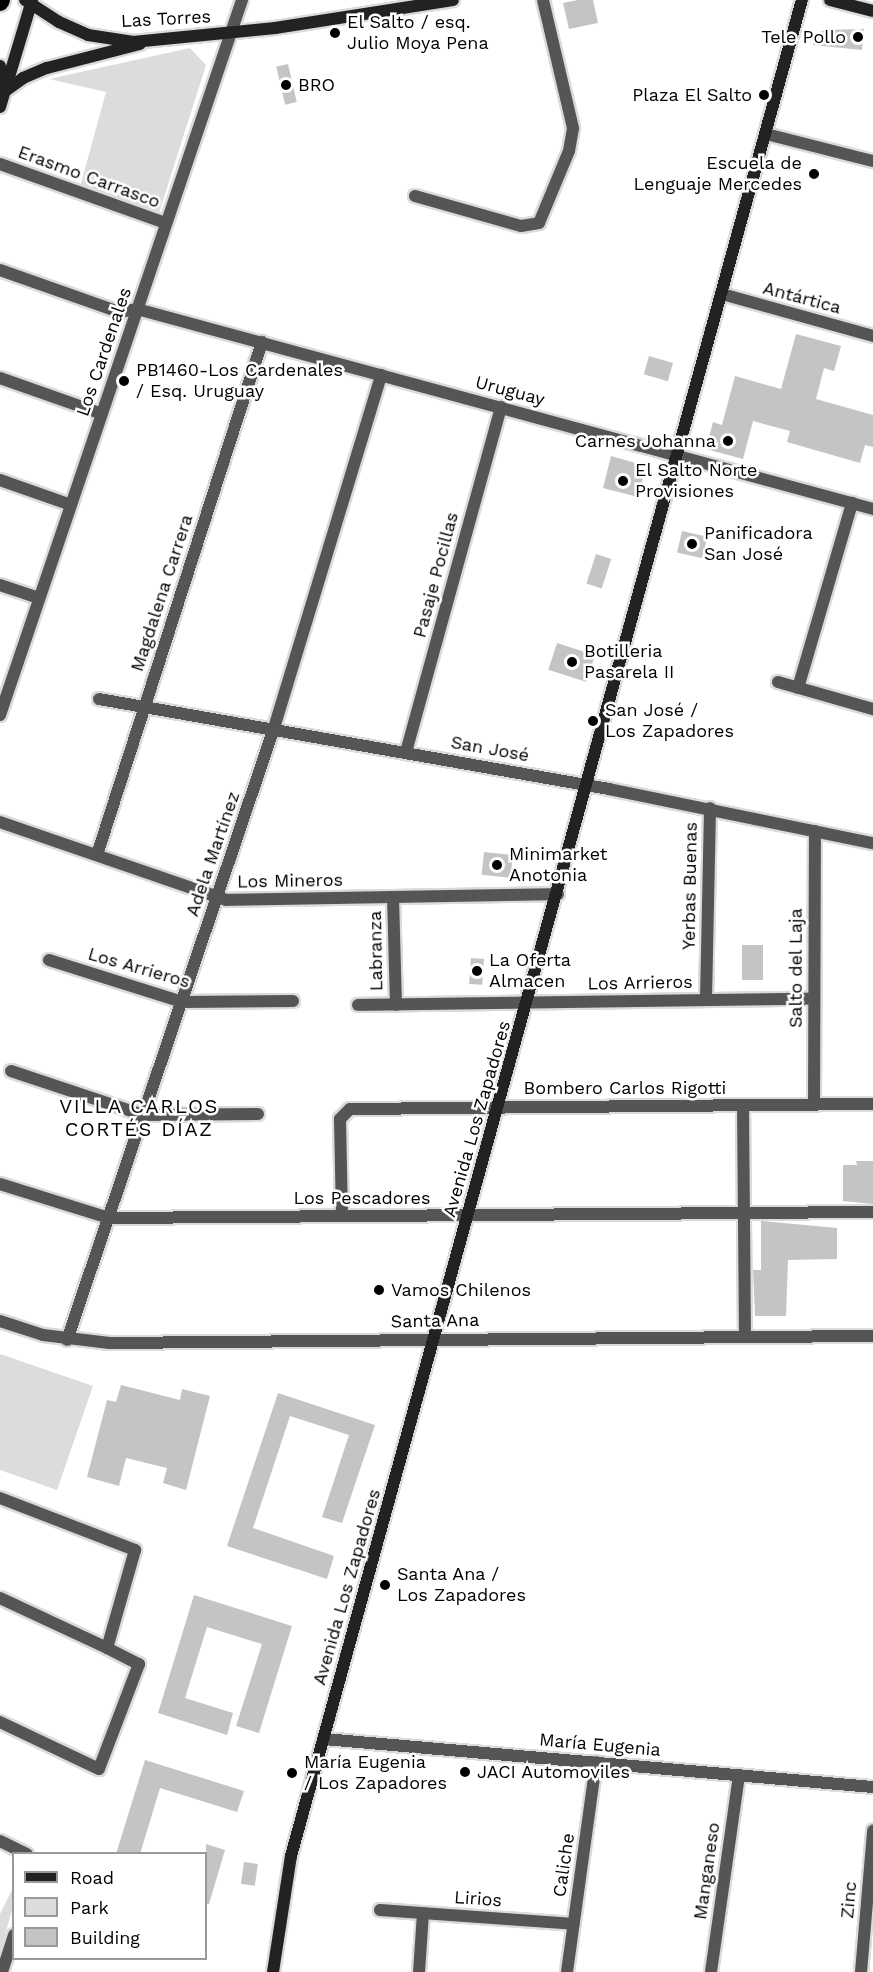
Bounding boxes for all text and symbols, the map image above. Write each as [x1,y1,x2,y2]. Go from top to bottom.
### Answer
street label: Las Torres [120,6,212,32]
place label: El Salto / esq. Julio Moya Pena [347,12,489,54]
marker: El Salto / esq. Julio Moya Pena [328,26,342,40]
place label: Tele Pollo [761,26,846,48]
marker: Tele Pollo [851,30,865,44]
place label: BRO [298,74,335,96]
marker: BRO [279,78,293,92]
place label: Plaza El Salto [631,84,752,106]
marker: Plaza El Salto [757,88,771,102]
street label: Erasmo Carrasco [15,141,163,213]
place label: Escuela de Lenguaje Mercedes [634,153,802,195]
marker: Escuela de Lenguaje Mercedes [807,167,821,181]
street label: Antártica [761,277,843,319]
street label: Los Cardenales [72,285,136,419]
place label: PB1460-Los Cardenales / Esq. Uruguay [136,360,343,403]
street label: Uruguay [473,371,547,411]
marker: PB1460-Los Cardenales / Esq. Uruguay [117,374,131,388]
place label: Carnes Johanna [574,430,716,452]
marker: Carnes Johanna [721,434,735,448]
place label: El Salto Norte Provisiones [635,460,758,502]
marker: El Salto Norte Provisiones [616,474,630,488]
street label: Pasaje Pocillas [409,510,463,640]
street label: Magdalena Carrera [126,511,198,675]
place label: Panificadora San José [704,523,813,566]
marker: Panificadora San José [685,537,699,551]
place label: Botilleria Pasarela II [584,641,675,684]
marker: Botilleria Pasarela II [565,655,579,669]
place label: San José / Los Zapadores [605,700,734,742]
marker: San José / Los Zapadores [586,714,600,728]
street label: San José [449,731,531,767]
street label: Adela Martínez [181,789,245,919]
street label: Yerbas Buenas [678,822,702,950]
place label: Minimarket Anotonia [509,844,607,886]
marker: Minimarket Anotonia [490,858,504,872]
street label: Los Mineros [237,869,343,893]
street label: Salto del Laja [785,908,807,1028]
street label: Labranza [364,911,388,991]
street label: Los Arrieros [85,943,193,993]
place label: La Oferta Almacen [489,950,571,992]
marker: La Oferta Almacen [470,964,484,978]
street label: Los Arrieros [587,971,693,995]
street label: Avenida Los Zapadores [439,1018,515,1220]
street label: Bombero Carlos Rigotti [524,1077,726,1099]
district label: VILLA CARLOS CORTÉS DÍAZ [59,1095,219,1142]
street label: Los Pescadores [294,1187,430,1209]
place label: Vamos Chilenos [391,1279,531,1301]
marker: Vamos Chilenos [372,1283,386,1297]
street label: Santa Ana [390,1309,480,1333]
street label: Avenida Los Zapadores [309,1486,385,1688]
place label: Santa Ana / Los Zapadores [397,1564,526,1606]
marker: Santa Ana / Los Zapadores [378,1578,392,1592]
street label: María Eugenia [538,1729,662,1761]
place label: María Eugenia / Los Zapadores [304,1752,447,1794]
place label: JACI Automoviles [477,1761,631,1783]
marker: JACI Automoviles [458,1765,472,1779]
marker: María Eugenia / Los Zapadores [285,1766,299,1780]
street label: Manganeso [689,1821,725,1921]
street label: Caliche [549,1832,579,1898]
legend [12,1852,207,1960]
text: Road [70,1867,114,1888]
street label: Zinc [837,1880,861,1920]
street label: Lirios [453,1887,503,1911]
text: Park [70,1897,109,1918]
text: Building [70,1927,140,1948]

